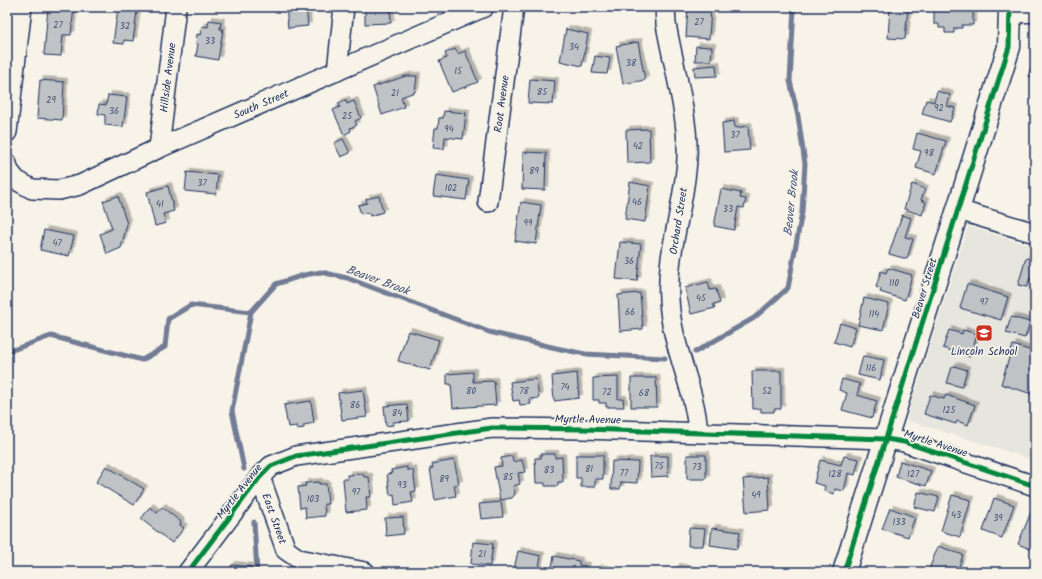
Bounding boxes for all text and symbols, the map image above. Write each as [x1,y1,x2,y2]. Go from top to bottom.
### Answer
house number: 27 [694,15,705,30]
house number: 27 [53,18,64,33]
house number: 32 [120,19,130,34]
house number: 33 [205,34,215,49]
house number: 34 [569,40,579,55]
street label: Hillside Avenue [155,42,182,113]
house number: 38 [626,56,637,71]
house number: 15 [454,64,463,79]
street label: Root Avenue [489,74,515,134]
street label: South Street [231,84,292,125]
house number: 85 [537,85,548,100]
house number: 21 [391,86,399,101]
house number: 29 [46,93,56,108]
house number: 92 [934,101,944,116]
house number: 36 [109,104,119,119]
house number: 25 [342,109,353,124]
house number: 94 [444,122,454,137]
house number: 37 [730,128,740,143]
house number: 42 [633,139,643,154]
house number: 98 [924,146,934,161]
house number: 89 [529,164,540,179]
water label: Beaver Brook [779,167,805,237]
house number: 37 [197,176,207,191]
house number: 102 [445,181,457,196]
street label: Orchard Street [665,186,693,256]
house number: 46 [632,195,642,210]
house number: 41 [156,197,164,212]
house number: 33 [723,202,733,217]
house number: 99 [524,216,533,231]
house number: 47 [52,236,62,251]
house number: 36 [624,254,634,269]
street label: Beaver Street [907,255,943,321]
water label: Beaver Brook [344,260,414,301]
house number: 110 [889,276,900,291]
house number: 45 [696,291,707,306]
house number: 97 [980,295,989,310]
house number: 66 [625,305,635,320]
house number: 114 [869,307,879,322]
school or university icon: Lincoln School [974,323,994,343]
place label: Lincoln School [951,343,1018,361]
house number: 116 [866,361,876,376]
house number: 74 [560,380,570,395]
house number: 80 [466,384,476,399]
house number: 78 [519,384,529,399]
house number: 52 [762,384,772,399]
house number: 72 [602,385,612,400]
house number: 68 [639,386,650,401]
house number: 86 [350,398,360,413]
house number: 125 [943,403,957,418]
house number: 84 [392,406,402,421]
street label: Myrtle Avenue [555,410,621,430]
street label: Myrtle Avenue [901,425,970,463]
house number: 75 [655,459,665,474]
street label: Myrtle Avenue [212,460,267,523]
house number: 73 [692,460,702,475]
house number: 81 [585,462,593,477]
house number: 83 [544,463,554,478]
house number: 77 [620,466,629,481]
house number: 128 [828,467,842,482]
house number: 127 [907,467,920,482]
house number: 85 [503,470,514,485]
house number: 89 [439,472,450,487]
house number: 93 [397,478,407,493]
house number: 97 [352,485,361,500]
house number: 49 [751,488,761,503]
street label: East Street [256,491,291,547]
house number: 103 [307,492,319,507]
house number: 43 [951,508,961,523]
house number: 39 [993,511,1003,526]
house number: 133 [892,515,906,530]
house number: 21 [478,547,486,562]

